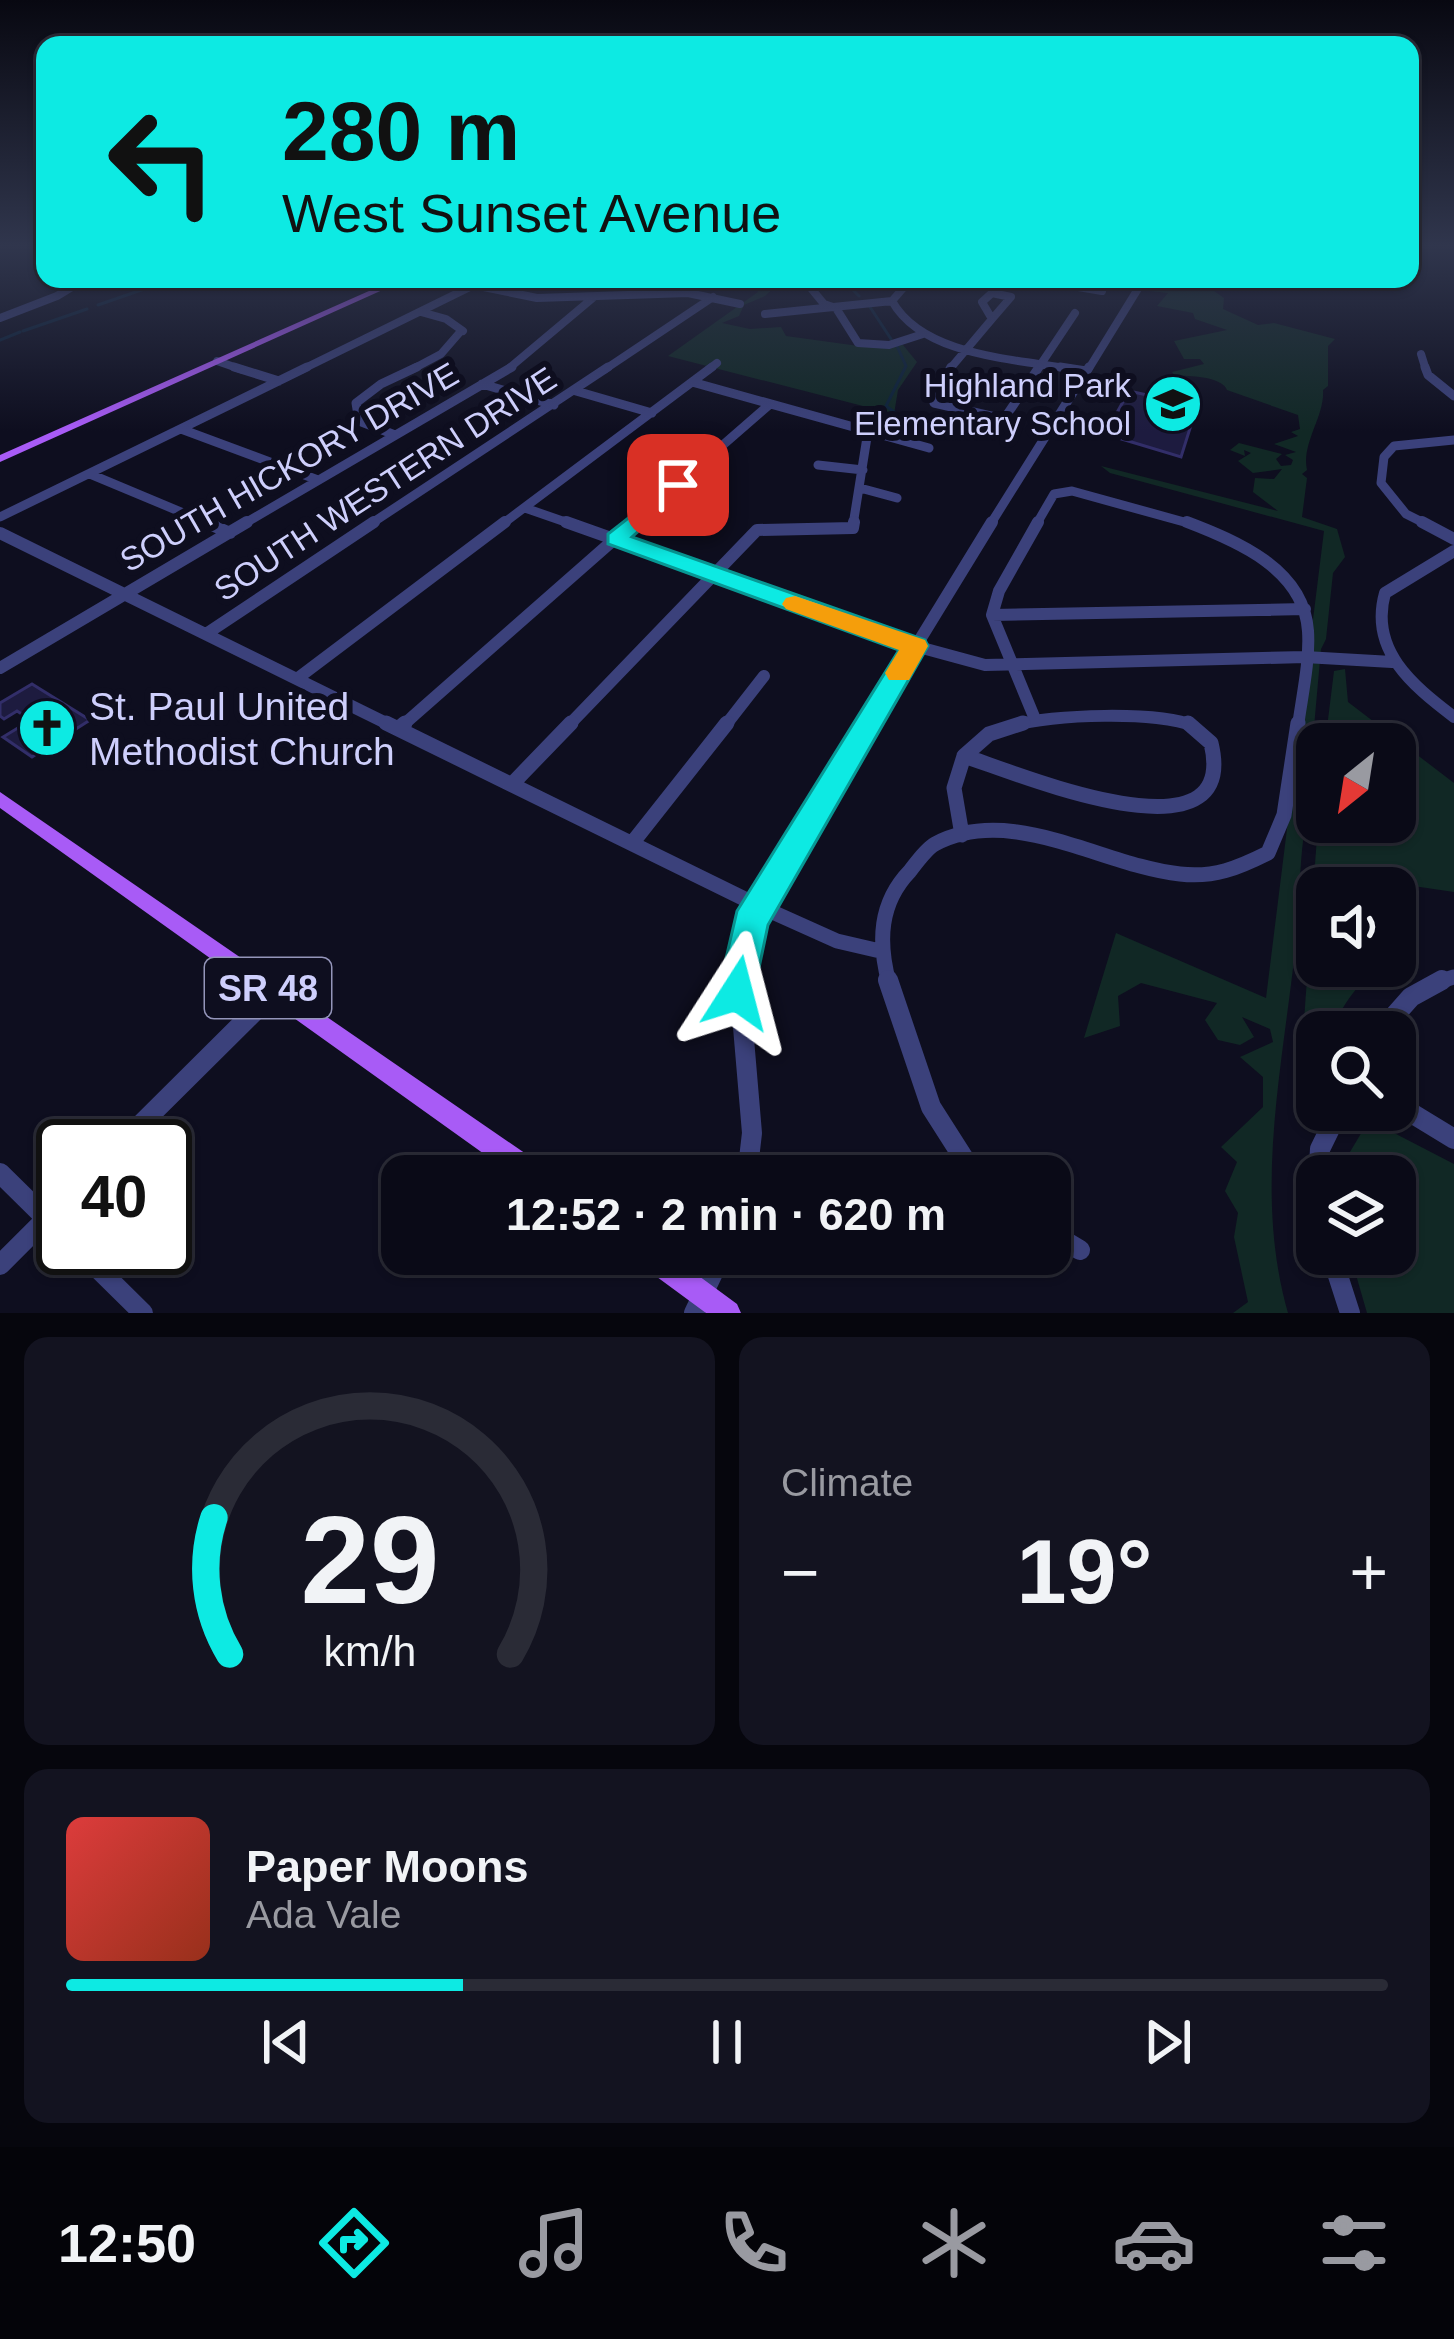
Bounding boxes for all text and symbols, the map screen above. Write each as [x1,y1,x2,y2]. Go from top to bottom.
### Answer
icon: left [84,84,240,240]
text: 280 m [282,84,520,178]
text: West Sunset Avenue [282,183,781,243]
street label: SOUTH HICKORY DRIVE [114,355,464,579]
street label: SOUTH WESTERN DRIVE [207,360,563,608]
place label: Highland Park Elementary School [854,367,1132,442]
school or university icon: Highland Park Elementary School [1142,373,1204,435]
pin [627,434,729,536]
icon: arrive [645,452,711,518]
place label: St. Paul United Methodist Church [89,685,395,773]
church icon: St. Paul United Methodist Church [16,697,78,759]
north arrow [1296,723,1416,843]
map controls [1296,723,1416,1275]
button: sound [1296,867,1416,987]
position arrow [674,930,800,1056]
road number: SR 48 [205,958,331,1018]
button: search [1296,1011,1416,1131]
speed limit sign: 40 [36,1119,192,1275]
button: layers [1296,1155,1416,1275]
text: 12:52 · 2 min · 620 m [506,1189,946,1240]
text: Climate [781,1461,913,1504]
text: 29 [300,1490,439,1629]
text: 19° [1016,1522,1153,1622]
text: − [781,1535,820,1609]
text: + [1349,1535,1388,1609]
text: km/h [323,1627,416,1675]
text: Paper Moons [246,1841,529,1892]
text: Ada Vale [246,1893,401,1936]
icon: previous [253,2009,319,2075]
icon: pause [694,2009,760,2075]
icon: next [1135,2009,1201,2075]
icon: directions [312,2201,396,2285]
icon: music [512,2201,596,2285]
icon: phone [712,2201,796,2285]
icon: climate [912,2201,996,2285]
icon: car [1112,2201,1196,2285]
icon: filters [1312,2201,1396,2285]
text: 12:50 [58,2213,196,2273]

